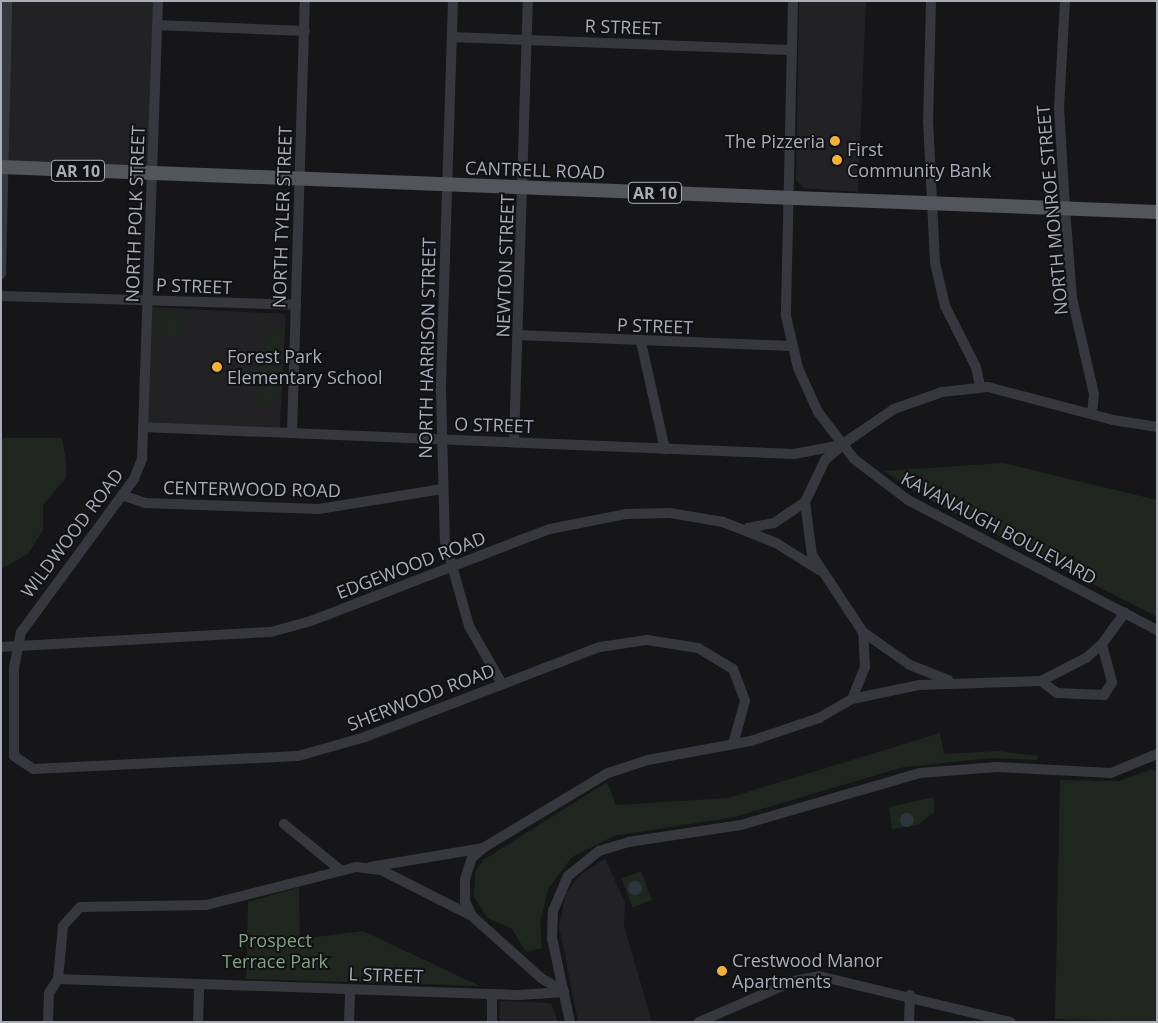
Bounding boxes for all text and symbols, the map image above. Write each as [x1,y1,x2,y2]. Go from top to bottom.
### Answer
street label: R STREET [584,15,662,39]
street label: NORTH MONROE STREET [1032,104,1072,316]
street label: NORTH POLK STREET [121,125,149,303]
street label: NORTH TYLER STREET [268,125,296,309]
place label: The Pizzeria [725,130,825,152]
marker: The Pizzeria [829,135,841,147]
place label: First Community Bank [847,139,991,182]
marker: First Community Bank [831,154,843,166]
street label: CANTRELL ROAD [465,157,605,183]
road number: AR 10 [50,158,106,185]
road number: AR 10 [628,180,682,207]
street label: NEWTON STREET [492,194,518,338]
street label: NORTH HARRISON STREET [414,237,440,459]
street label: P STREET [155,274,233,298]
street label: P STREET [616,314,694,338]
place label: Forest Park Elementary School [227,346,383,388]
marker: Forest Park Elementary School [211,361,223,373]
street label: O STREET [454,413,534,437]
street label: WILDWOOD ROAD [16,464,128,602]
street label: KAVANAUGH BOULEVARD [898,467,1100,589]
street label: CENTERWOOD ROAD [163,477,341,501]
street label: EDGEWOOD ROAD [333,527,489,603]
street label: SHERWOOD ROAD [344,659,498,735]
park label: Prospect Terrace Park [222,930,328,972]
place label: Crestwood Manor Apartments [732,950,883,992]
street label: L STREET [348,963,424,987]
marker: Crestwood Manor Apartments [716,965,728,977]

